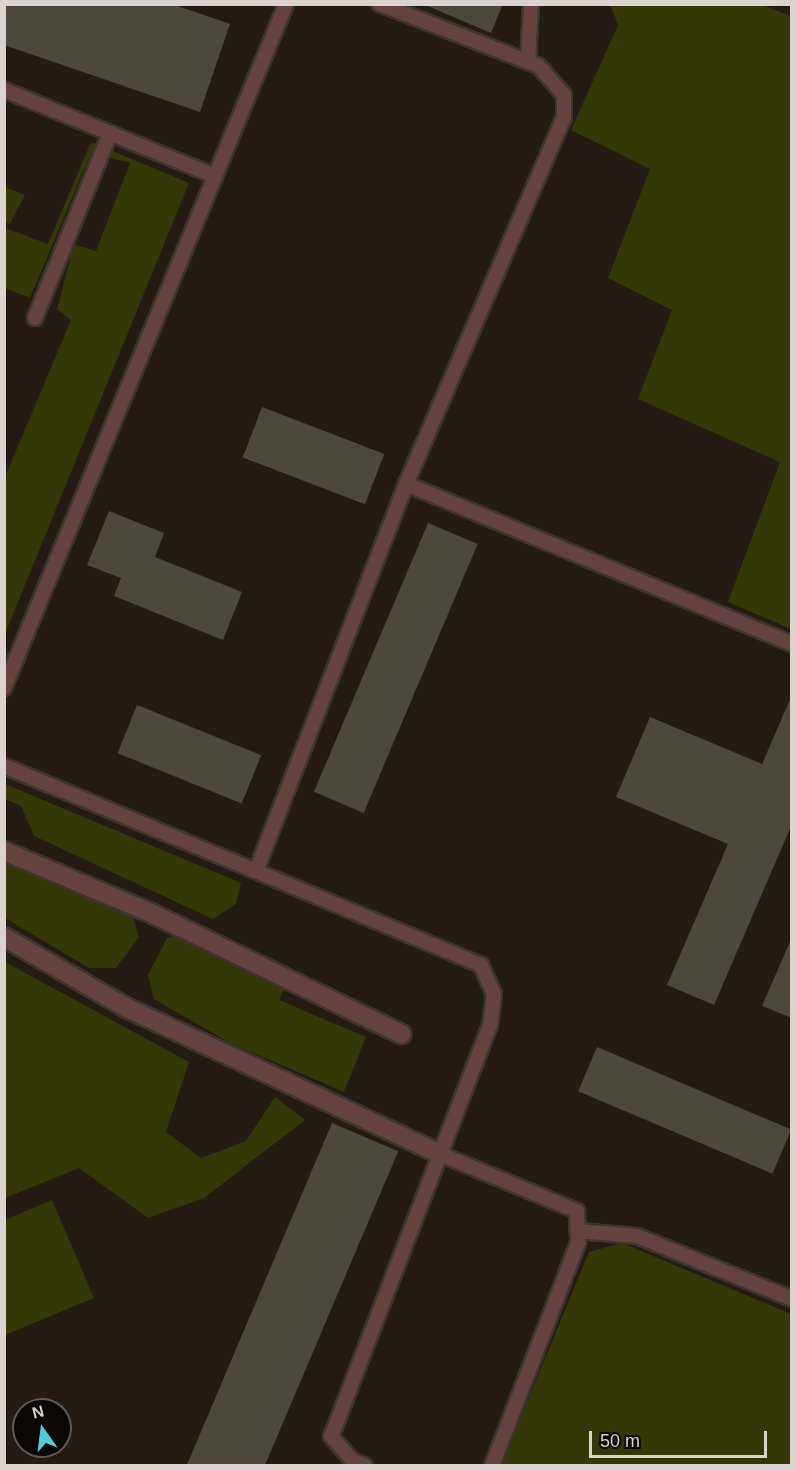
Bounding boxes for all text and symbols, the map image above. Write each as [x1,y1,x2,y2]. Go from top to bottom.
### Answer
north arrow [12,1398,72,1458]
text: N [30,1402,46,1422]
scale bar [592,1419,770,1457]
text: 50 m [600,1431,640,1451]

